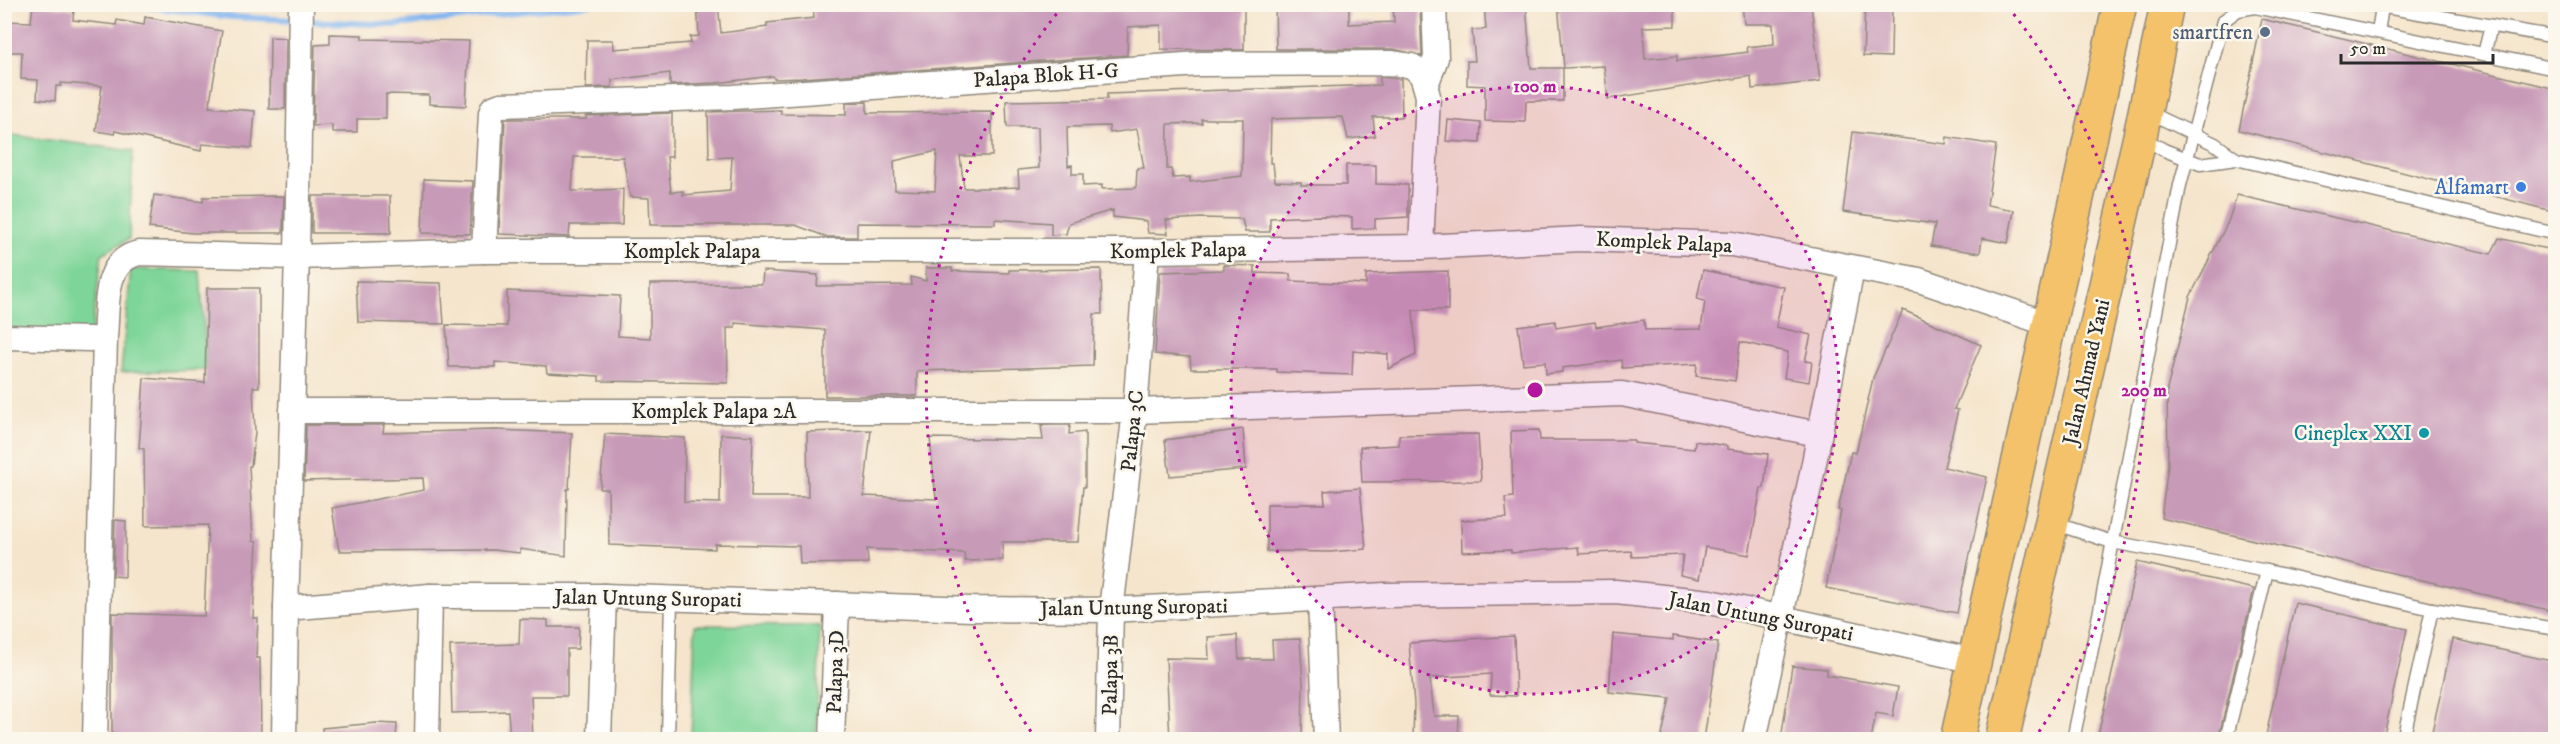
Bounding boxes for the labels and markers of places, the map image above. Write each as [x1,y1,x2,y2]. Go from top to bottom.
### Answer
place label: smartfren [2173,20,2253,46]
marker: smartfren [2258,25,2272,39]
place label: Alfamart [2434,175,2509,201]
marker: Alfamart [2514,180,2528,194]
centre of rings [1525,380,1545,400]
place label: Cineplex XXI [2294,421,2412,447]
marker: Cineplex XXI [2417,426,2431,440]

